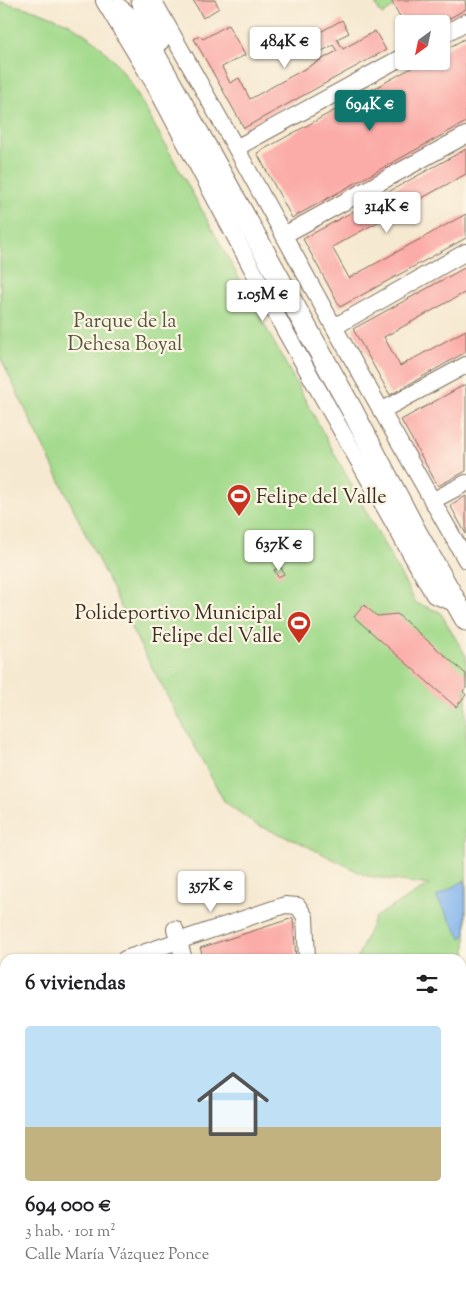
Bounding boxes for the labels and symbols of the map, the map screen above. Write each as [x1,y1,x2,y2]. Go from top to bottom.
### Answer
north arrow [395,15,450,70]
pin: 484K € [244,27,326,69]
pin: 694K € [329,90,411,132]
pin: 314K € [346,192,428,234]
pin: 1.05M € [217,280,309,322]
park label: Parque de la Dehesa Boyal [68,308,183,360]
sports icon: Felipe del Valle [226,483,252,517]
place label: Felipe del Valle [256,484,386,513]
pin: 637K € [238,530,320,572]
place label: Polideportivo Municipal Felipe del Valle [75,600,282,652]
sports icon: Polideportivo Municipal Felipe del Valle [286,610,312,644]
pin: 357K € [170,870,252,913]

